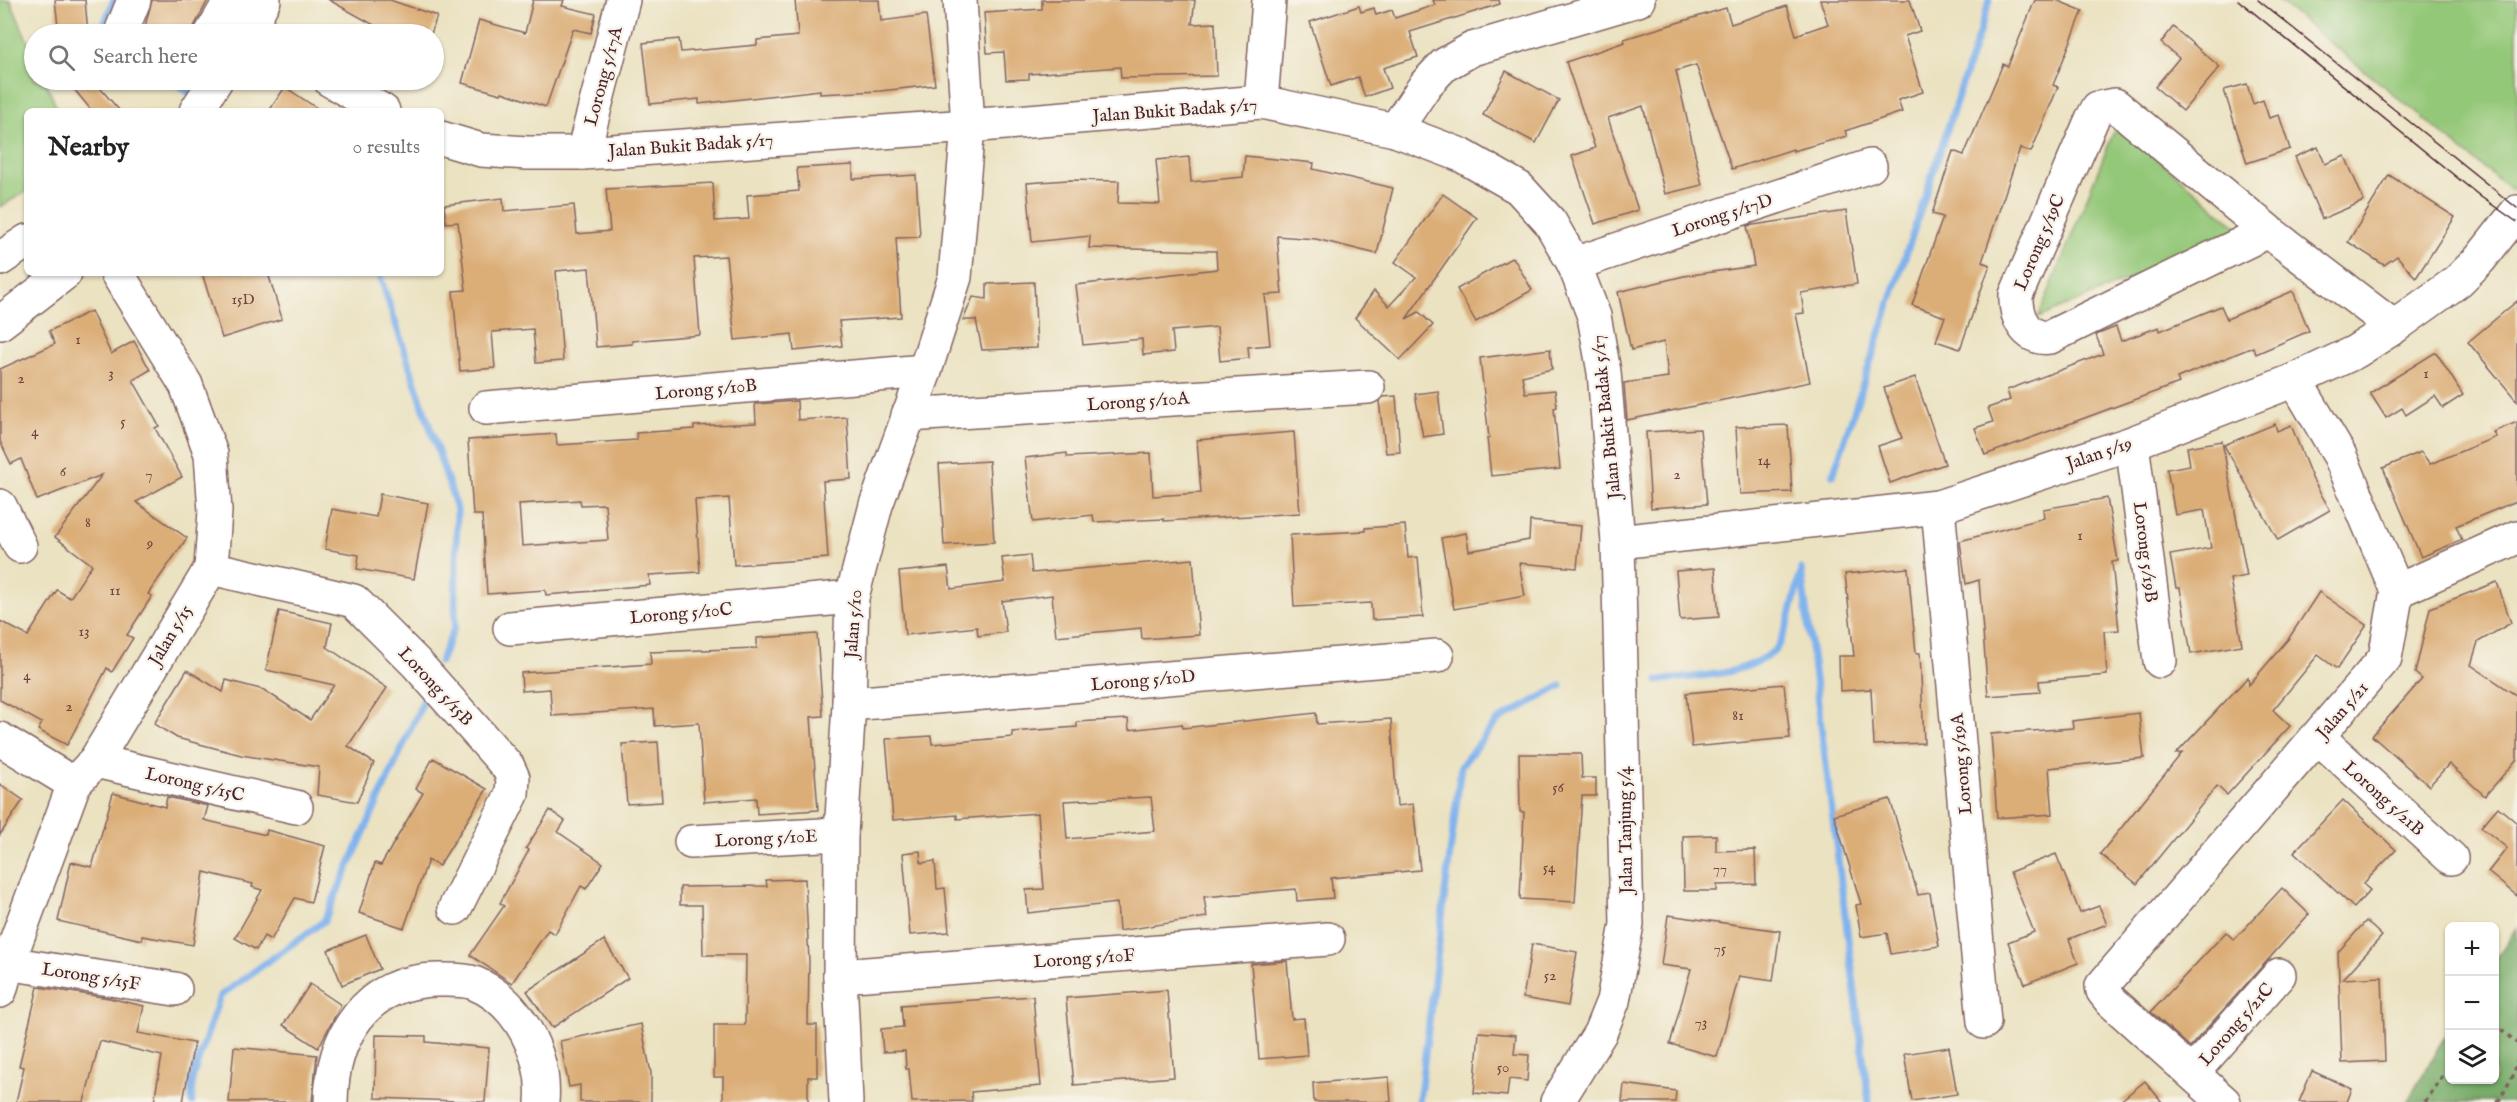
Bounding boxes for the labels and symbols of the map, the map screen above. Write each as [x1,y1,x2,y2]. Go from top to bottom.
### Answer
street label: Lorong 5/17A [580,23,629,129]
street label: Jalan Bukit Badak 5/17 [1090,94,1258,129]
street label: Jalan Bukit Badak 5/17 [606,129,774,164]
street label: Lorong 5/17D [1669,189,1776,243]
street label: Lorong 5/19C [2010,191,2071,294]
house number: 15D [231,290,255,309]
house number: 1 [75,330,81,349]
street label: Jalan Bukit Badak 5/17 [1587,334,1628,502]
house number: 3 [108,364,114,383]
house number: 1 [2423,364,2429,383]
house number: 2 [17,369,25,388]
street label: Lorong 5/10B [654,375,758,406]
street label: Lorong 5/10A [1086,387,1191,418]
house number: 5 [120,412,126,431]
house number: 4 [31,422,39,441]
street label: Jalan 5/19 [2062,432,2135,477]
house number: 14 [1758,451,1771,470]
house number: 6 [60,462,67,481]
house number: 7 [145,465,153,484]
house number: 2 [1673,465,1681,484]
street label: Lorong 5/19B [2127,501,2162,604]
house number: 8 [85,513,91,532]
house number: 1 [2077,526,2083,545]
house number: 9 [146,534,153,553]
house number: 11 [109,581,121,600]
street label: Jalan 5/10 [840,589,868,661]
street label: Lorong 5/10C [629,599,734,630]
street label: Jalan 5/15 [143,601,199,672]
house number: 13 [78,622,90,641]
street label: Lorong 5/15B [392,643,477,731]
street label: Lorong 5/10D [1090,665,1196,698]
house number: 4 [23,666,31,685]
street label: Jalan 5/21 [2311,678,2374,746]
house number: 2 [65,697,73,716]
house number: 81 [1732,706,1744,725]
street label: Lorong 5/19A [1947,711,1978,815]
street label: Lorong 5/21B [2337,757,2429,842]
street label: Lorong 5/15C [143,763,247,808]
street label: Jalan Tanjung 5/4 [1614,766,1639,896]
house number: 56 [1552,778,1565,797]
street label: Lorong 5/10E [714,825,818,854]
house number: 54 [1543,858,1556,877]
house number: 77 [1713,859,1727,878]
house number: 75 [1714,939,1727,958]
street label: Lorong 5/10F [1033,944,1136,975]
street label: Lorong 5/15F [40,958,142,997]
house number: 52 [1544,966,1556,985]
street label: Lorong 5/21C [2195,979,2280,1071]
house number: 73 [1695,1013,1707,1032]
house number: 50 [1497,1058,1509,1077]

